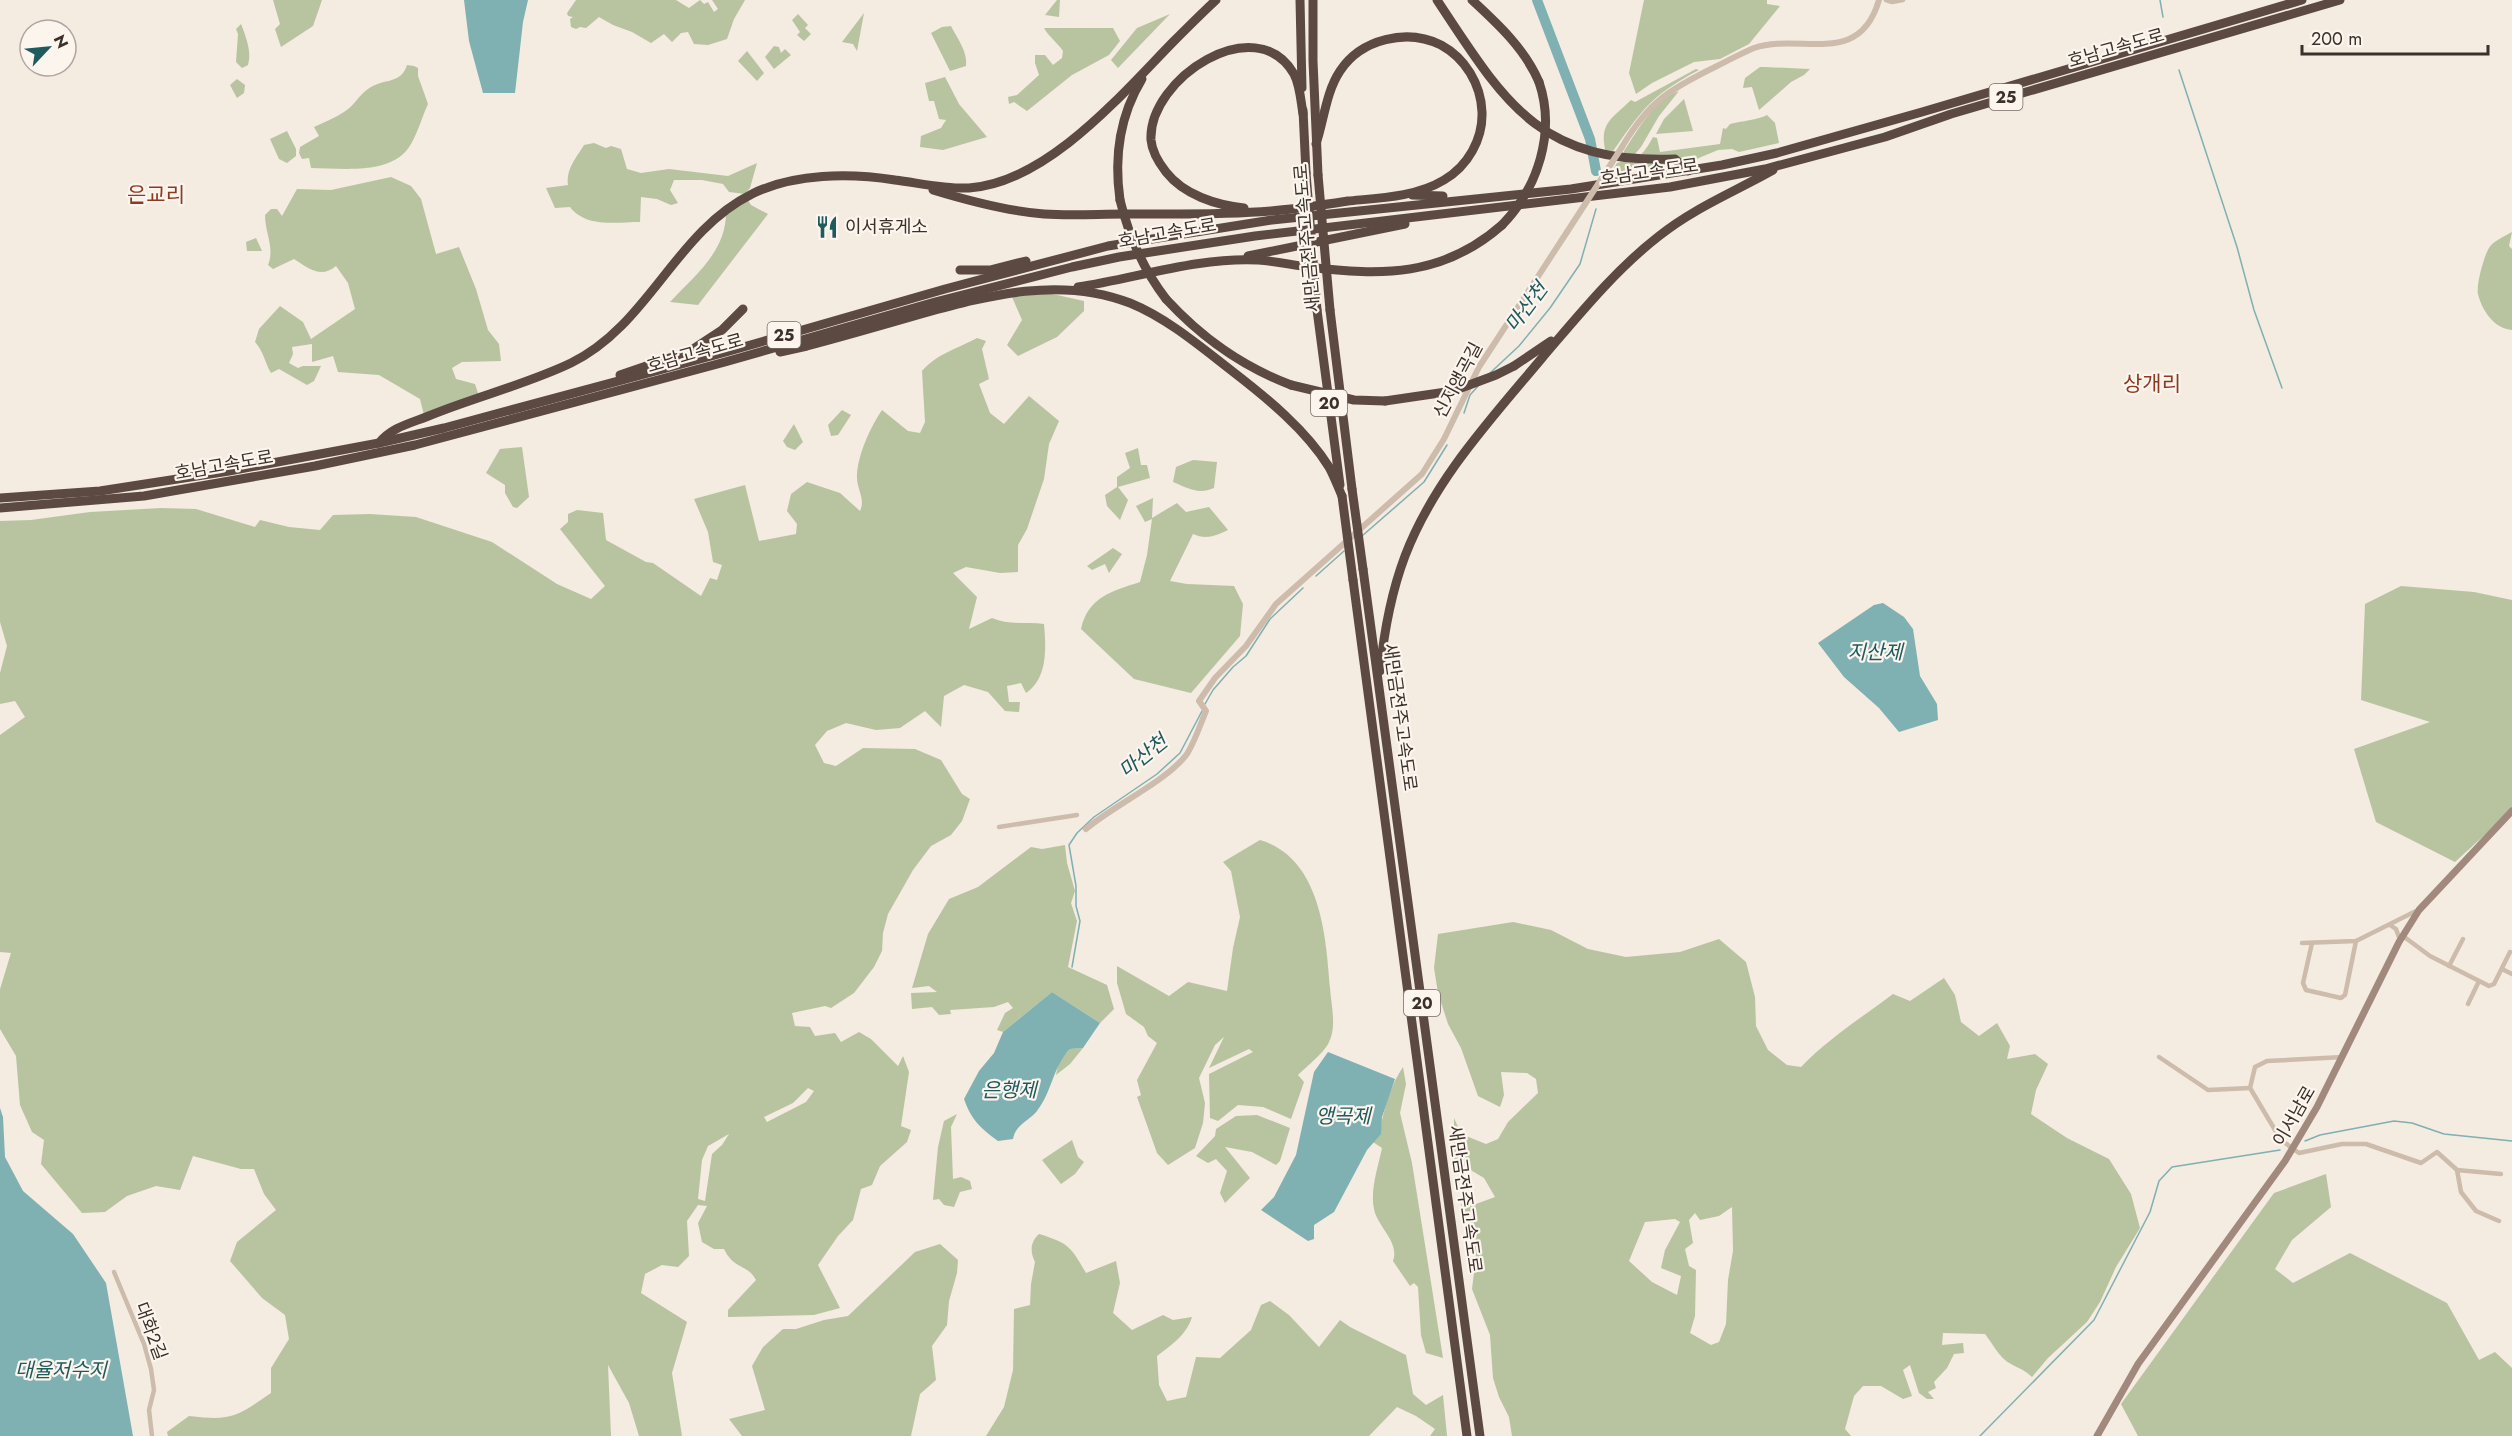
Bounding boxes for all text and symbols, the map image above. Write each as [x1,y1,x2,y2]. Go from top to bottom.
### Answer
north arrow [18,18,78,78]
scale bar [2302,18,2488,56]
street label: 호남고속도로 [2065,22,2167,74]
text: 200 m [2311,26,2362,52]
text: N [48,31,74,52]
road number: 25 [1990,84,2022,110]
street label: 호남고속도로 [1598,152,1700,192]
street label: 새만금전주고속도로 [1288,163,1326,313]
district label: 은교리 [127,180,185,210]
street label: 호남고속도로 [1116,212,1218,254]
restaurant icon: 이서휴게소 [814,214,840,240]
place label: 이서휴게소 [845,214,928,240]
water label: 마산천 [1498,274,1556,338]
road number: 25 [768,322,800,348]
street label: 호남고속도로 [644,327,746,379]
street label: 신지앵곡길 [1427,337,1489,423]
district label: 상개리 [2123,369,2181,399]
road number: 20 [1311,390,1347,416]
street label: 호남고속도로 [173,444,275,486]
water label: 지산제 [1847,638,1905,667]
street label: 새만금전주고속도로 [1377,641,1423,793]
water label: 마산천 [1113,726,1176,785]
road number: 20 [1404,990,1440,1016]
water label: 은행제 [981,1076,1039,1105]
street label: 이서남로 [2266,1081,2322,1151]
water label: 앵곡제 [1315,1102,1373,1131]
street label: 새만금전주고속도로 [1442,1123,1488,1275]
street label: 대화2길 [129,1298,173,1364]
water label: 대율저수지 [15,1356,109,1385]

